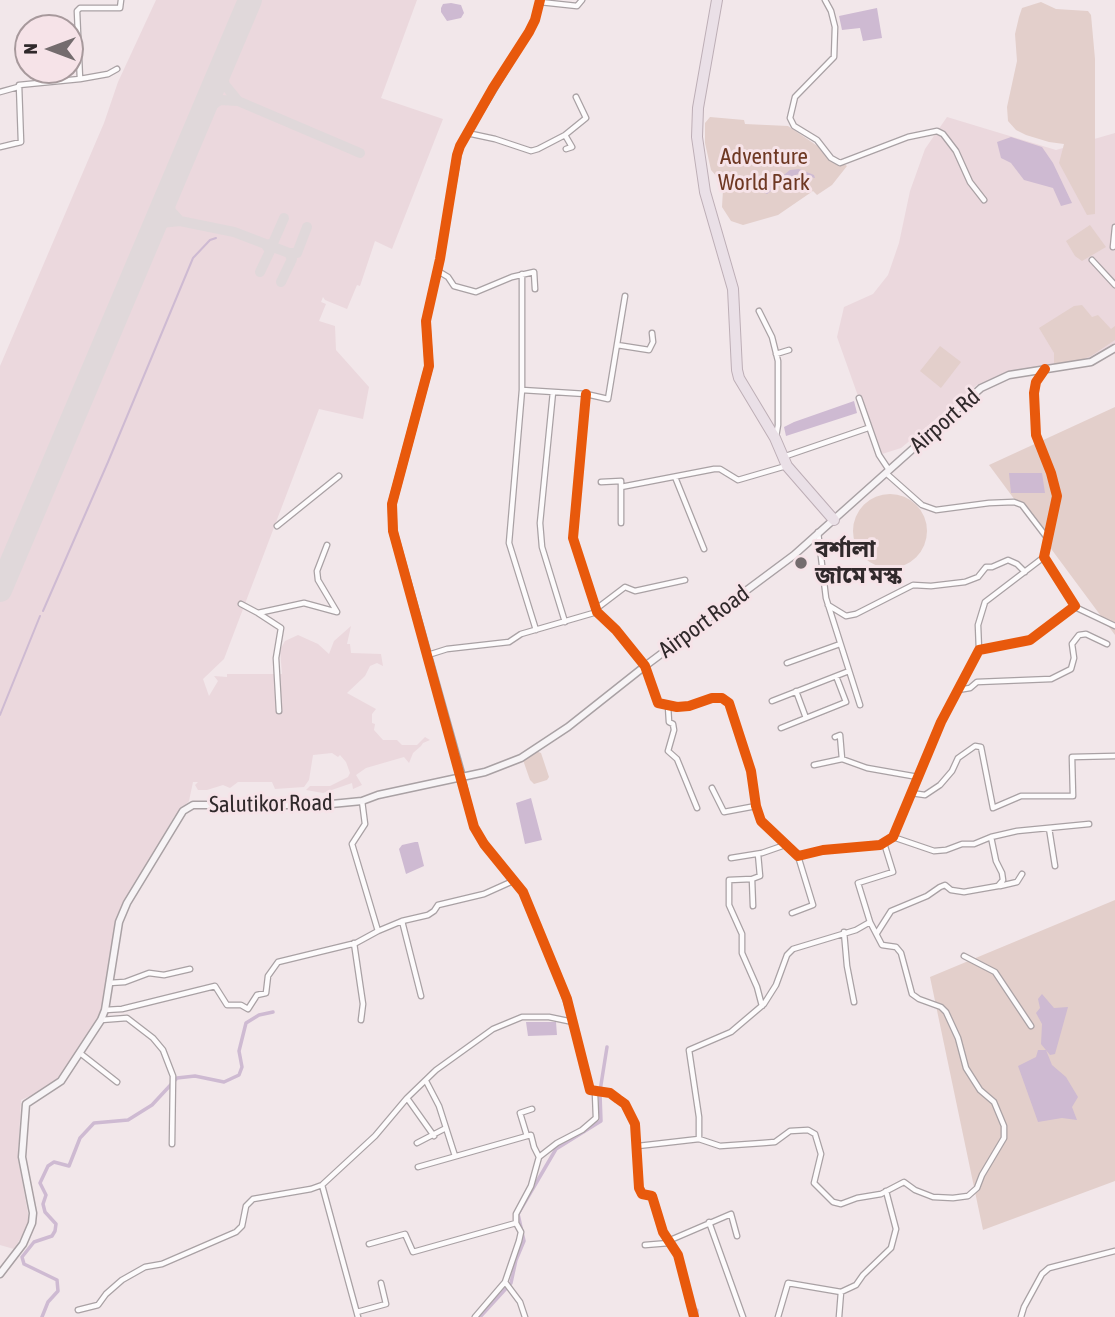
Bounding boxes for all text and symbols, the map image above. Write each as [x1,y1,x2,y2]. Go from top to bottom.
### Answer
north arrow [14,14,84,84]
text: N [19,43,41,55]
park label: Adventure World Park [718,143,810,197]
street label: Airport Rd [904,383,986,459]
place label: বর্শালা জামে মস্ক [815,536,902,590]
marker: বর্শালা জামে মস্ক [793,555,809,571]
street label: Airport Road [653,580,755,664]
street label: Salutikor Road [209,789,333,819]

